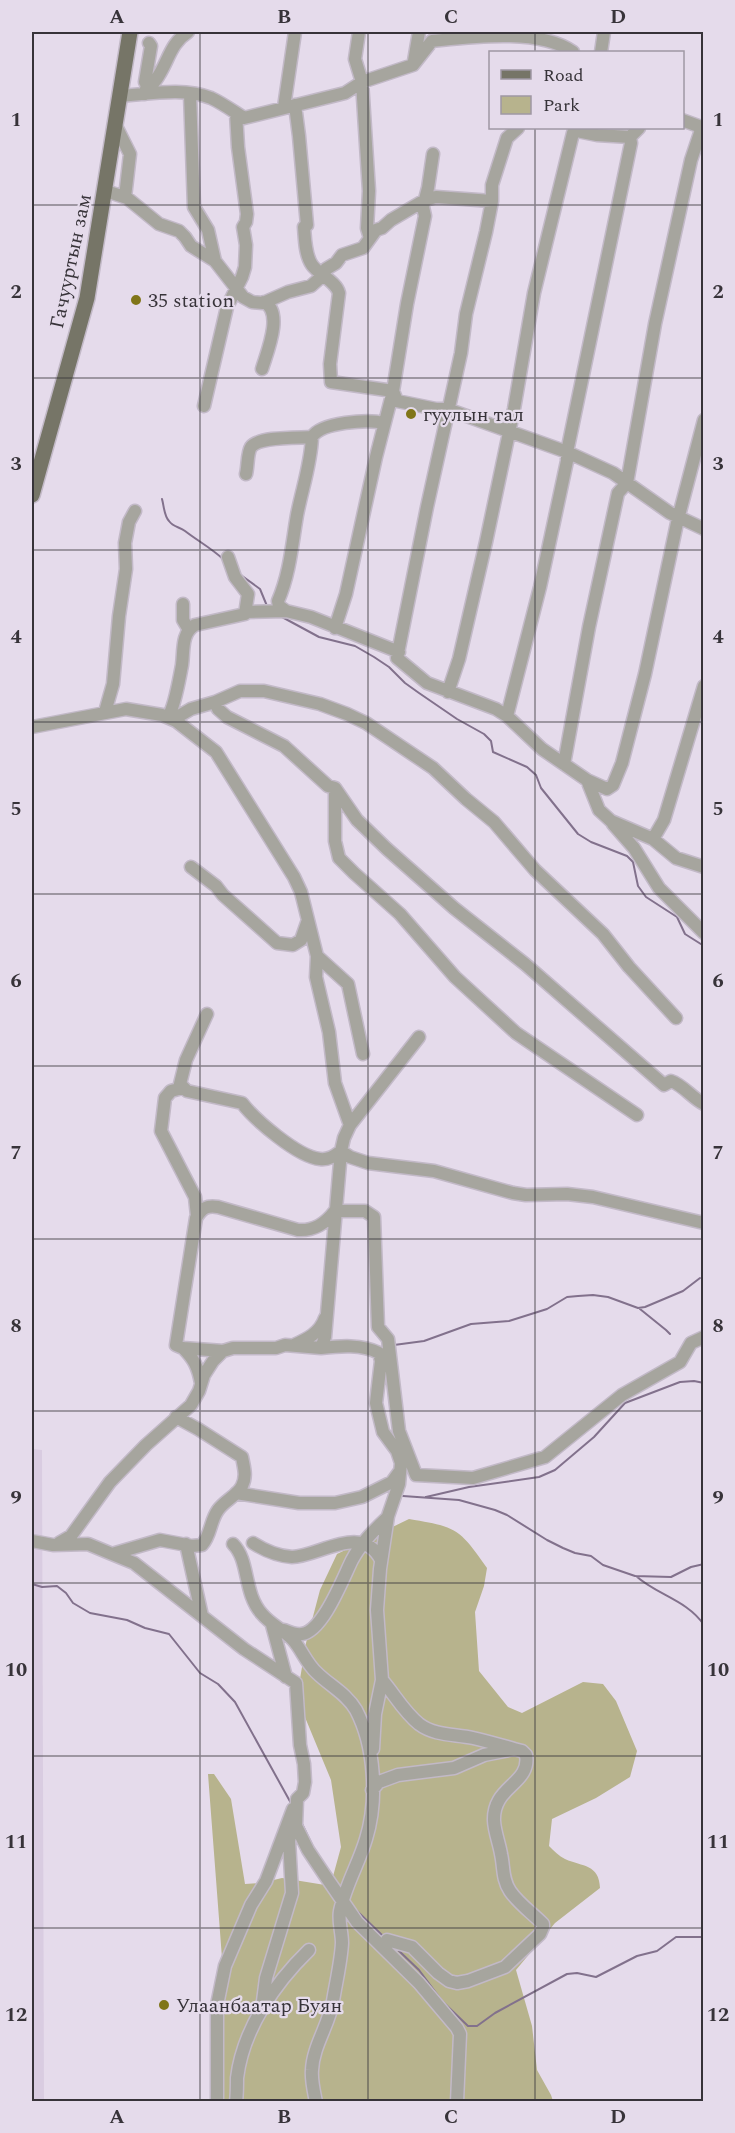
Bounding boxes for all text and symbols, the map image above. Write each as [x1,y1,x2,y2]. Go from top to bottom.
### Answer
text: A [109,2,125,32]
text: B [277,2,291,32]
text: C [444,2,458,32]
text: D [610,2,626,32]
legend [489,51,684,129]
text: Road [543,62,584,89]
text: Park [543,92,580,119]
text: 1 [10,105,22,135]
text: 1 [712,105,724,135]
street label: Гачууртын зам [42,191,100,331]
text: 2 [10,277,22,307]
text: 2 [712,277,724,307]
place label: 35 station [148,286,234,316]
marker: 35 station [129,293,143,307]
place label: гуулын тал [423,400,524,430]
marker: гуулын тал [404,407,418,421]
text: 3 [10,449,22,479]
text: 3 [712,449,724,479]
text: 4 [10,622,22,652]
text: 4 [712,622,724,652]
text: 5 [10,794,22,824]
text: 5 [712,794,724,824]
text: 6 [10,966,22,996]
text: 6 [712,966,724,996]
text: 7 [10,1138,22,1168]
text: 7 [712,1138,724,1168]
text: 8 [10,1311,22,1341]
text: 8 [712,1311,724,1341]
text: 9 [10,1483,22,1513]
text: 9 [712,1483,724,1513]
text: 10 [5,1655,27,1685]
text: 10 [707,1655,729,1685]
text: 11 [5,1827,27,1857]
text: 11 [707,1827,729,1857]
place label: Улаанбаатар Буян [176,1991,342,2021]
marker: Улаанбаатар Буян [157,1998,171,2012]
text: 12 [5,2000,27,2030]
text: 12 [707,2000,729,2030]
text: A [109,2102,125,2132]
text: B [277,2102,291,2132]
text: C [444,2102,458,2132]
text: D [610,2102,626,2132]

